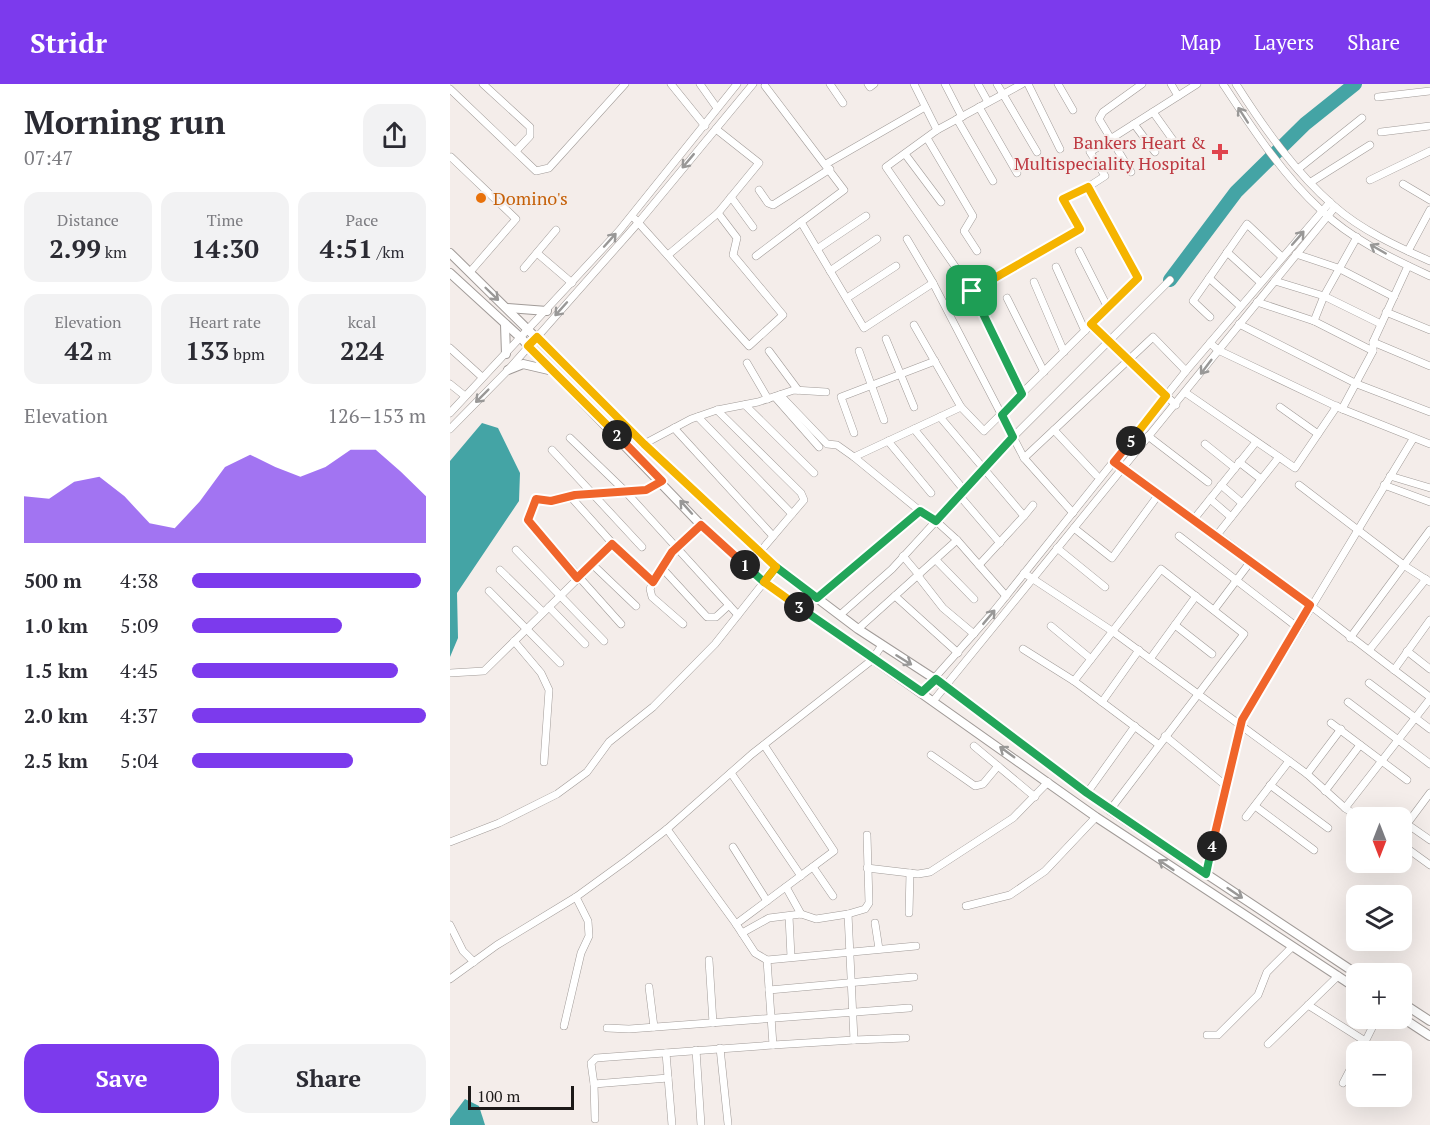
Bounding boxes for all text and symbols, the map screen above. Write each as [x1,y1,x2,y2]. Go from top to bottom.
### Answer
text: Stridr [30,24,107,61]
text: Map [1180,28,1221,56]
text: Layers [1254,28,1314,56]
text: Share [1347,28,1400,56]
text: Morning run [24,100,226,143]
button: share [363,104,426,167]
one-way arrow [1237,107,1249,124]
place label: Bankers Heart & Multispeciality Hospital [1014,130,1206,175]
marker: Bankers Heart & Multispeciality Hospital [1211,143,1229,161]
text: 07:47 [24,144,73,171]
one-way arrow [682,153,695,169]
place label: Domino's [493,186,568,210]
marker: Domino's [474,191,488,205]
text: Distance [57,209,119,231]
text: Time [207,209,243,231]
text: Pace [346,209,378,231]
one-way arrow [1291,230,1304,246]
text: 2.99 [49,231,101,265]
text: 14:30 [191,231,259,265]
text: 4:51 [320,231,373,265]
one-way arrow [603,233,617,248]
text: km [101,241,127,263]
text: /km [373,241,404,263]
one-way arrow [1370,243,1387,255]
pin [946,265,997,316]
icon: arrive [955,274,988,307]
one-way arrow [485,287,500,301]
one-way arrow [554,301,568,316]
text: Elevation [54,311,122,333]
text: Heart rate [189,311,261,333]
text: kcal [348,311,376,333]
text: 42 [64,333,94,367]
text: 133 [185,333,229,367]
text: 224 [340,333,384,367]
text: m [94,343,112,365]
text: bpm [229,343,265,365]
one-way arrow [1199,359,1212,375]
one-way arrow [475,388,490,403]
text: Elevation [24,402,108,429]
text: 126–153 m [327,402,426,429]
pin: 2 [602,420,632,450]
text: 2 [612,424,622,446]
pin: 5 [1116,426,1146,456]
text: 5 [1126,430,1136,452]
one-way arrow [679,500,693,515]
pin: 1 [730,550,760,580]
text: 1 [740,554,750,576]
text: 500 m [24,567,82,594]
text: 4:38 [120,567,159,594]
pin: 3 [784,592,814,622]
text: 3 [794,596,804,618]
one-way arrow [982,609,995,625]
text: 1.0 km [24,612,88,639]
text: 5:09 [120,612,159,639]
one-way arrow [895,654,912,666]
text: 1.5 km [24,657,88,684]
text: 4:45 [120,657,159,684]
text: 2.0 km [24,702,88,729]
text: 4:37 [120,702,159,729]
one-way arrow [999,746,1015,759]
text: 2.5 km [24,747,88,774]
text: 5:04 [120,747,159,774]
north arrow [1346,807,1412,873]
map controls [1346,807,1412,1107]
pin: 4 [1197,831,1227,861]
text: 4 [1207,835,1217,857]
one-way arrow [1158,859,1175,871]
button: layers [1346,885,1412,951]
one-way arrow [1226,887,1242,899]
button: + [1346,963,1412,1029]
button: − [1346,1041,1412,1107]
button: Save [24,1044,219,1113]
button: Share [231,1044,426,1113]
scale bar [468,1083,574,1110]
text: 100 m [477,1085,520,1107]

